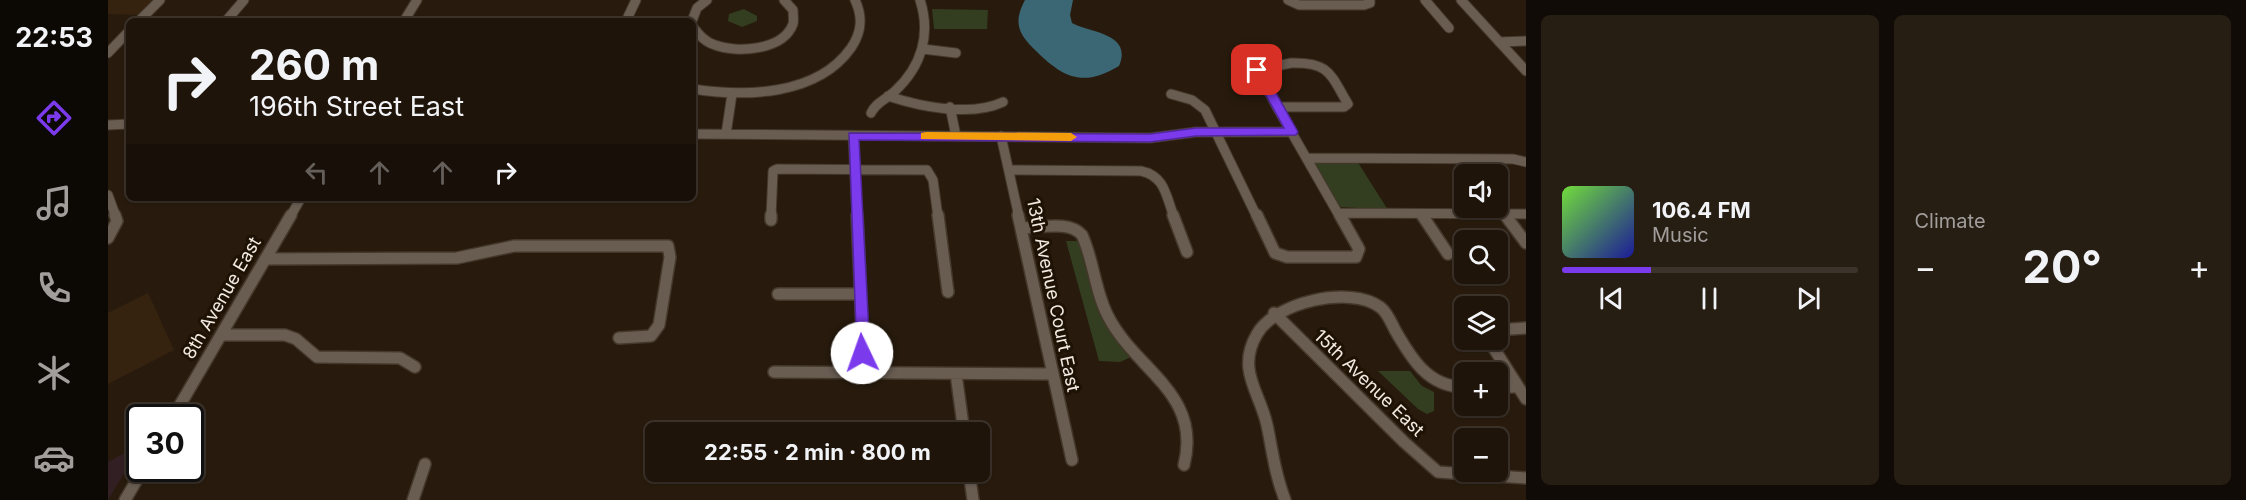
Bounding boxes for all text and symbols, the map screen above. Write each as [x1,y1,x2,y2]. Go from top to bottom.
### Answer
text: 22:53 [15,21,93,54]
text: 260 m [249,39,379,90]
icon: right [150,42,228,120]
pin [1231,44,1282,95]
icon: arrive [1240,53,1273,86]
text: 196th Street East [249,90,464,123]
icon: directions [33,97,75,139]
icon: left [300,156,333,189]
icon: ahead [363,156,396,189]
icon: ahead [426,156,459,189]
icon: right [489,156,522,189]
map controls [1454,164,1508,482]
button: sound [1454,164,1508,218]
icon: music [33,182,75,224]
street label: 13th Avenue Court East [1023,196,1084,394]
text: 106.4 FM [1652,197,1751,223]
text: Climate [1915,209,1986,233]
text: Music [1652,223,1709,247]
button: search [1454,230,1508,284]
street label: 8th Avenue East [178,233,265,362]
text: 20° [2023,239,2102,294]
text: − [1915,247,1936,287]
text: + [2188,247,2210,287]
icon: phone [33,267,75,309]
icon: previous [1595,282,1628,315]
icon: pause [1693,282,1726,315]
icon: next [1792,282,1825,315]
button: layers [1454,296,1508,350]
position arrow [830,321,894,385]
street label: 15th Avenue East [1310,325,1429,440]
icon: climate [33,352,75,394]
button: + [1454,362,1508,416]
speed limit sign: 30 [126,404,204,482]
button: − [1454,428,1508,482]
icon: car [33,437,75,479]
text: 22:55 · 2 min · 800 m [704,439,931,465]

